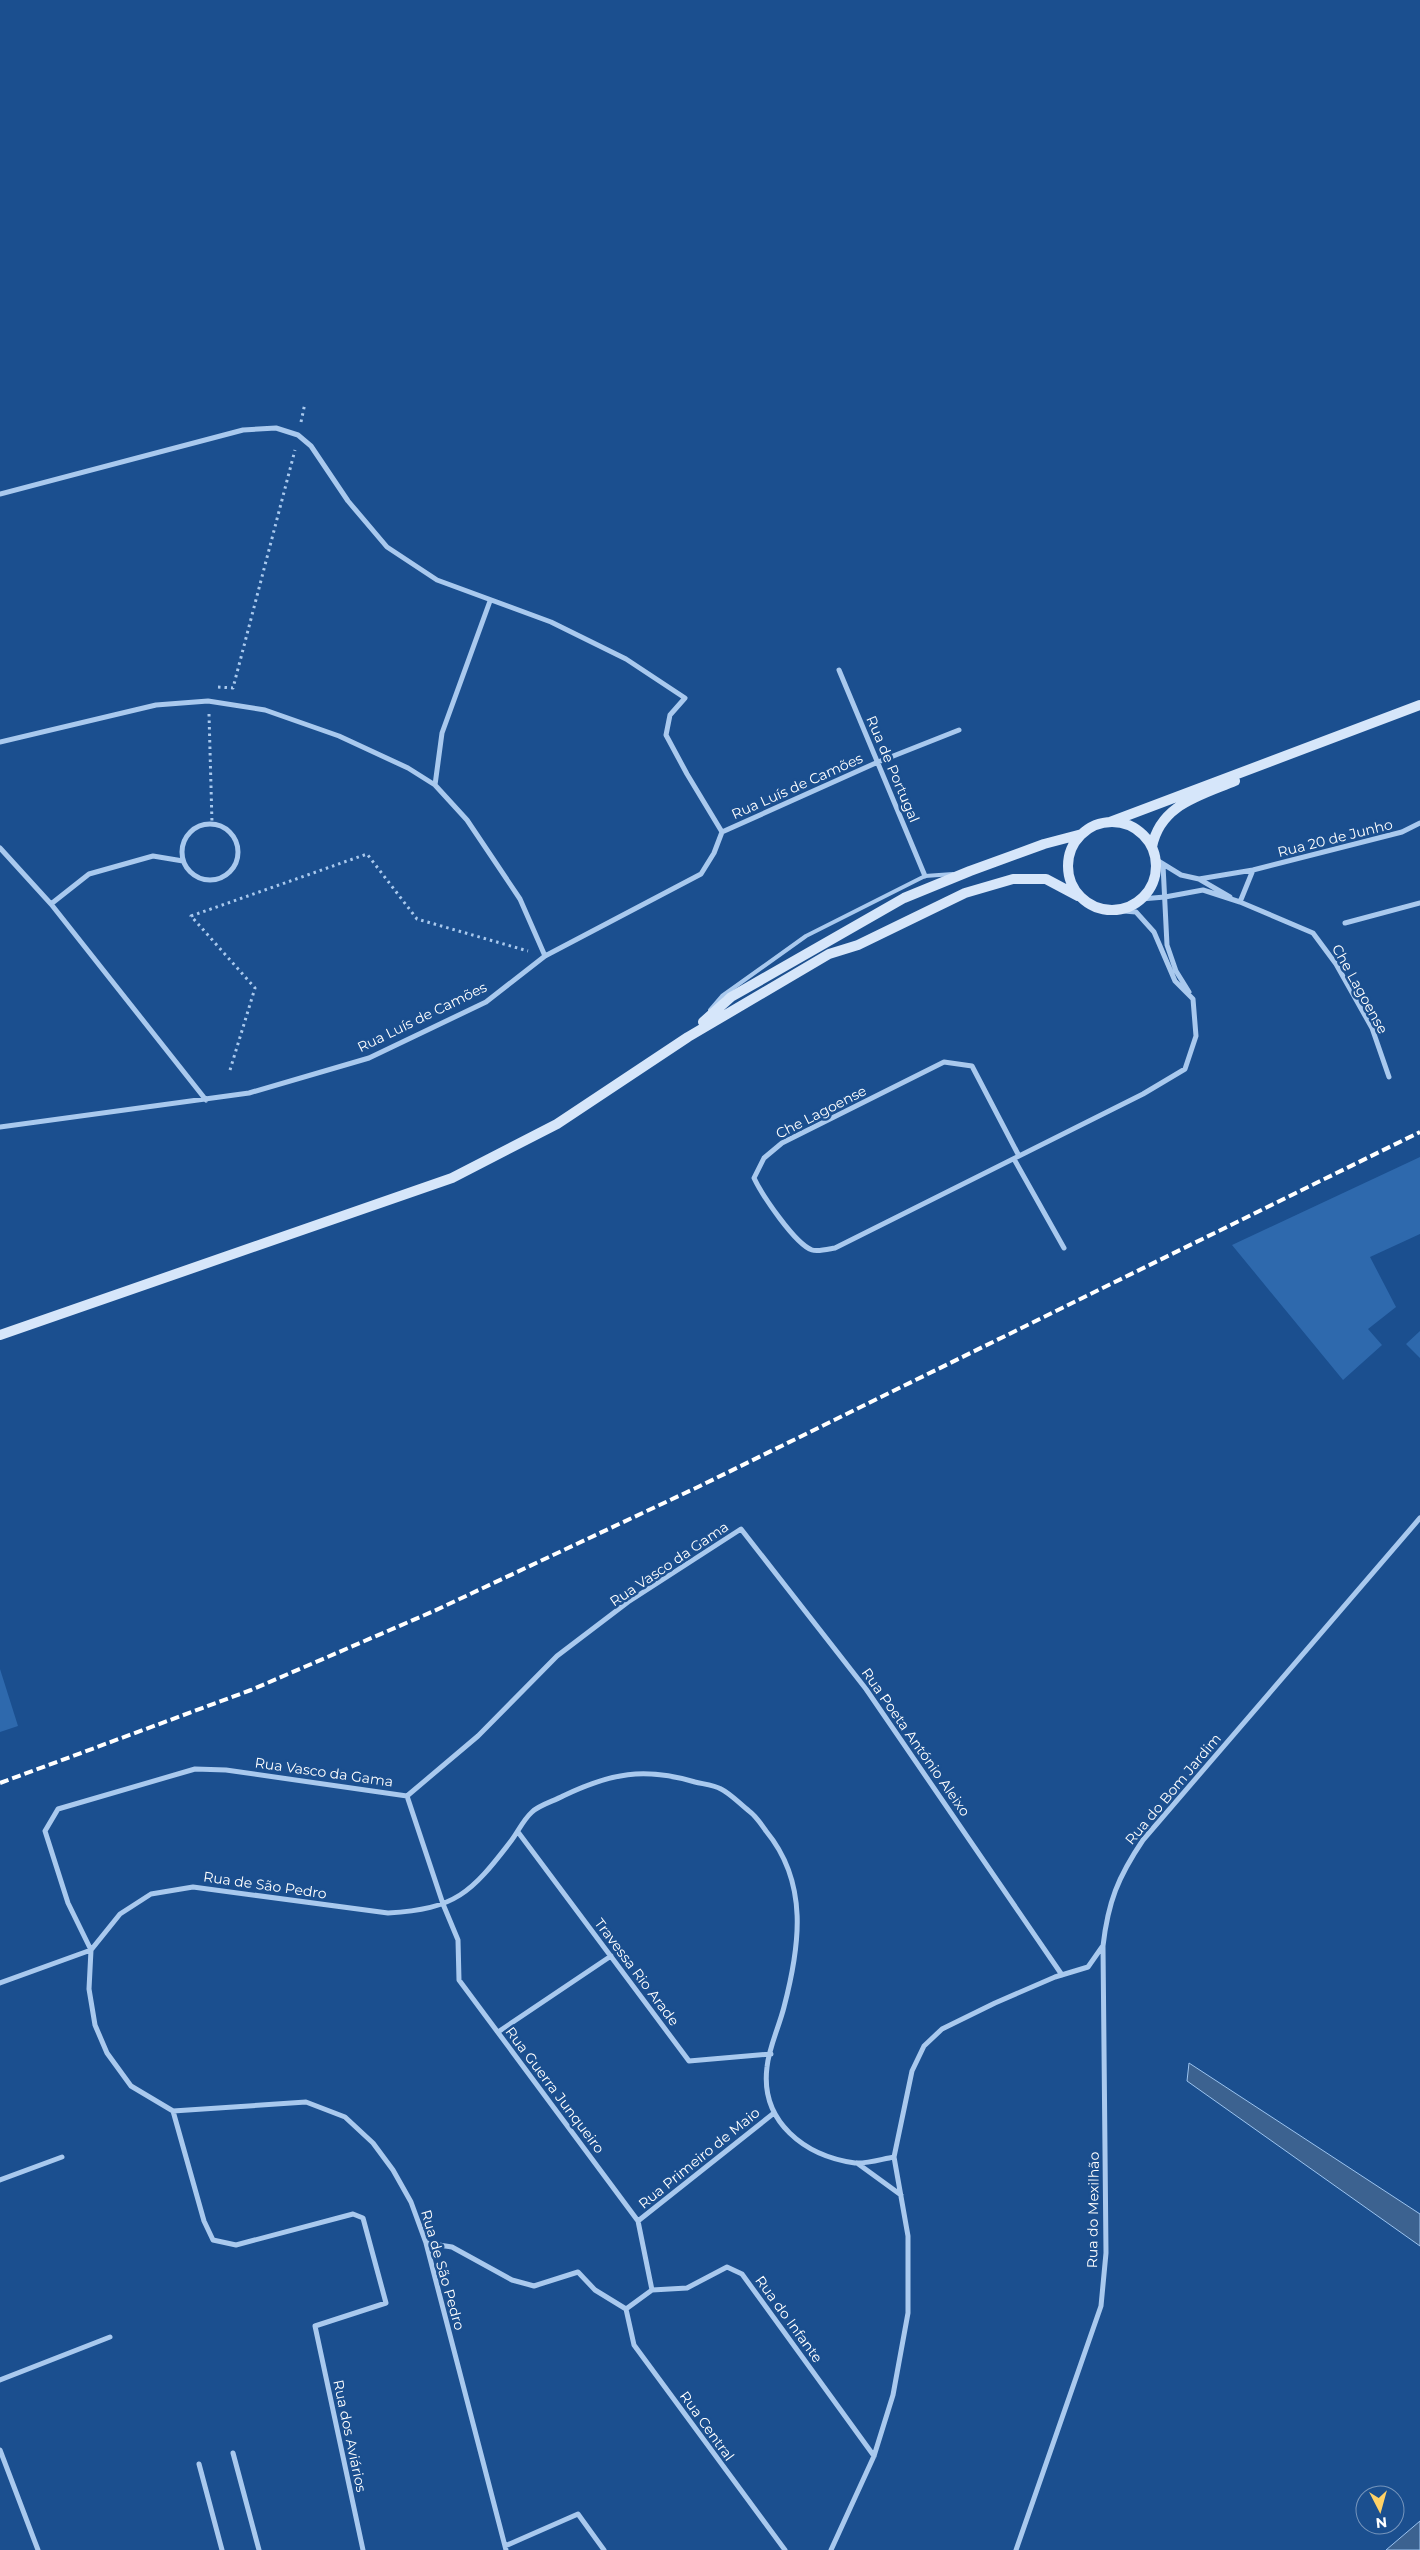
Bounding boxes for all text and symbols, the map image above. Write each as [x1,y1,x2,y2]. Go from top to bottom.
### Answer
street label: Rua de Portugal [862,713,924,825]
street label: Rua Luís de Camões [729,749,866,823]
street label: Rua 20 de Junho [1276,815,1395,861]
street label: Che Lagoense [1328,941,1392,1037]
street label: Rua Luís de Camões [354,978,490,1056]
street label: Che Lagoense [773,1081,869,1143]
street label: Rua Vasco da Gama [606,1518,732,1610]
street label: Rua Poeta António Aleixo [858,1664,974,1820]
street label: Rua do Bom Jardim [1121,1730,1225,1848]
street label: Rua Vasco da Gama [254,1753,394,1791]
street label: Rua de São Pedro [202,1867,328,1903]
street label: Travessa Rio Arade [591,1915,683,2029]
street label: Rua Guerra Junqueiro [502,2023,609,2157]
street label: Rua Primeiro de Maio [635,2103,764,2213]
street label: Rua do Mexilhão [1083,2151,1103,2268]
street label: Rua de São Pedro [417,2208,469,2332]
street label: Rua do Infante [751,2272,827,2366]
street label: Rua dos Aviários [329,2378,371,2494]
street label: Rua Central [676,2388,738,2464]
north arrow [1355,2485,1405,2535]
text: N [1375,2513,1388,2532]

